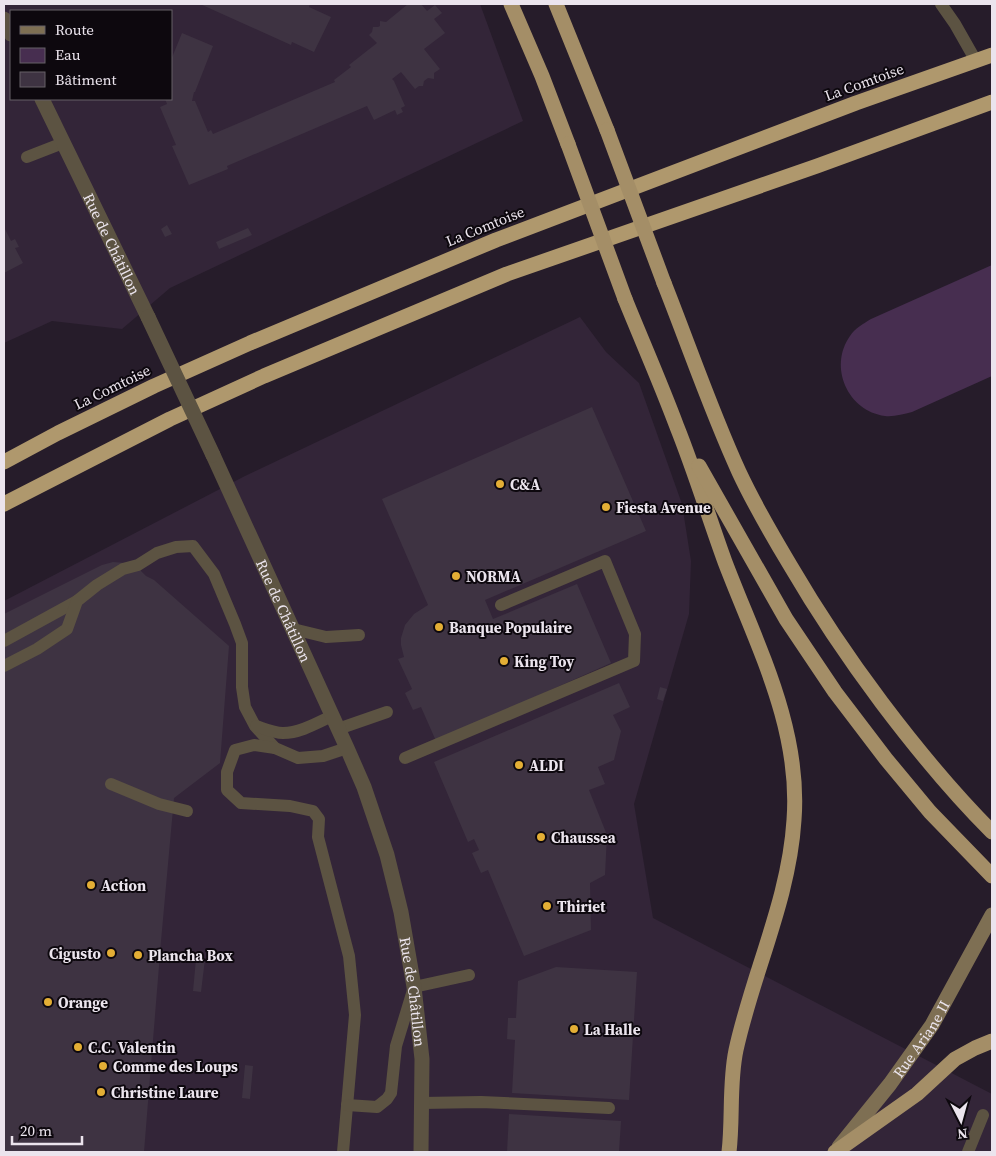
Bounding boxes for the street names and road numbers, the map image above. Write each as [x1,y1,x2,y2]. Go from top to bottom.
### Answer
street label: La Comtoise [821,58,907,106]
street label: Rue de Châtillon [79,189,146,298]
street label: La Comtoise [443,201,528,251]
street label: La Comtoise [70,359,154,415]
street label: Rue de Châtillon [252,556,317,665]
street label: Rue de Châtillon [395,935,431,1048]
street label: Rue Ariane II [887,996,954,1082]

